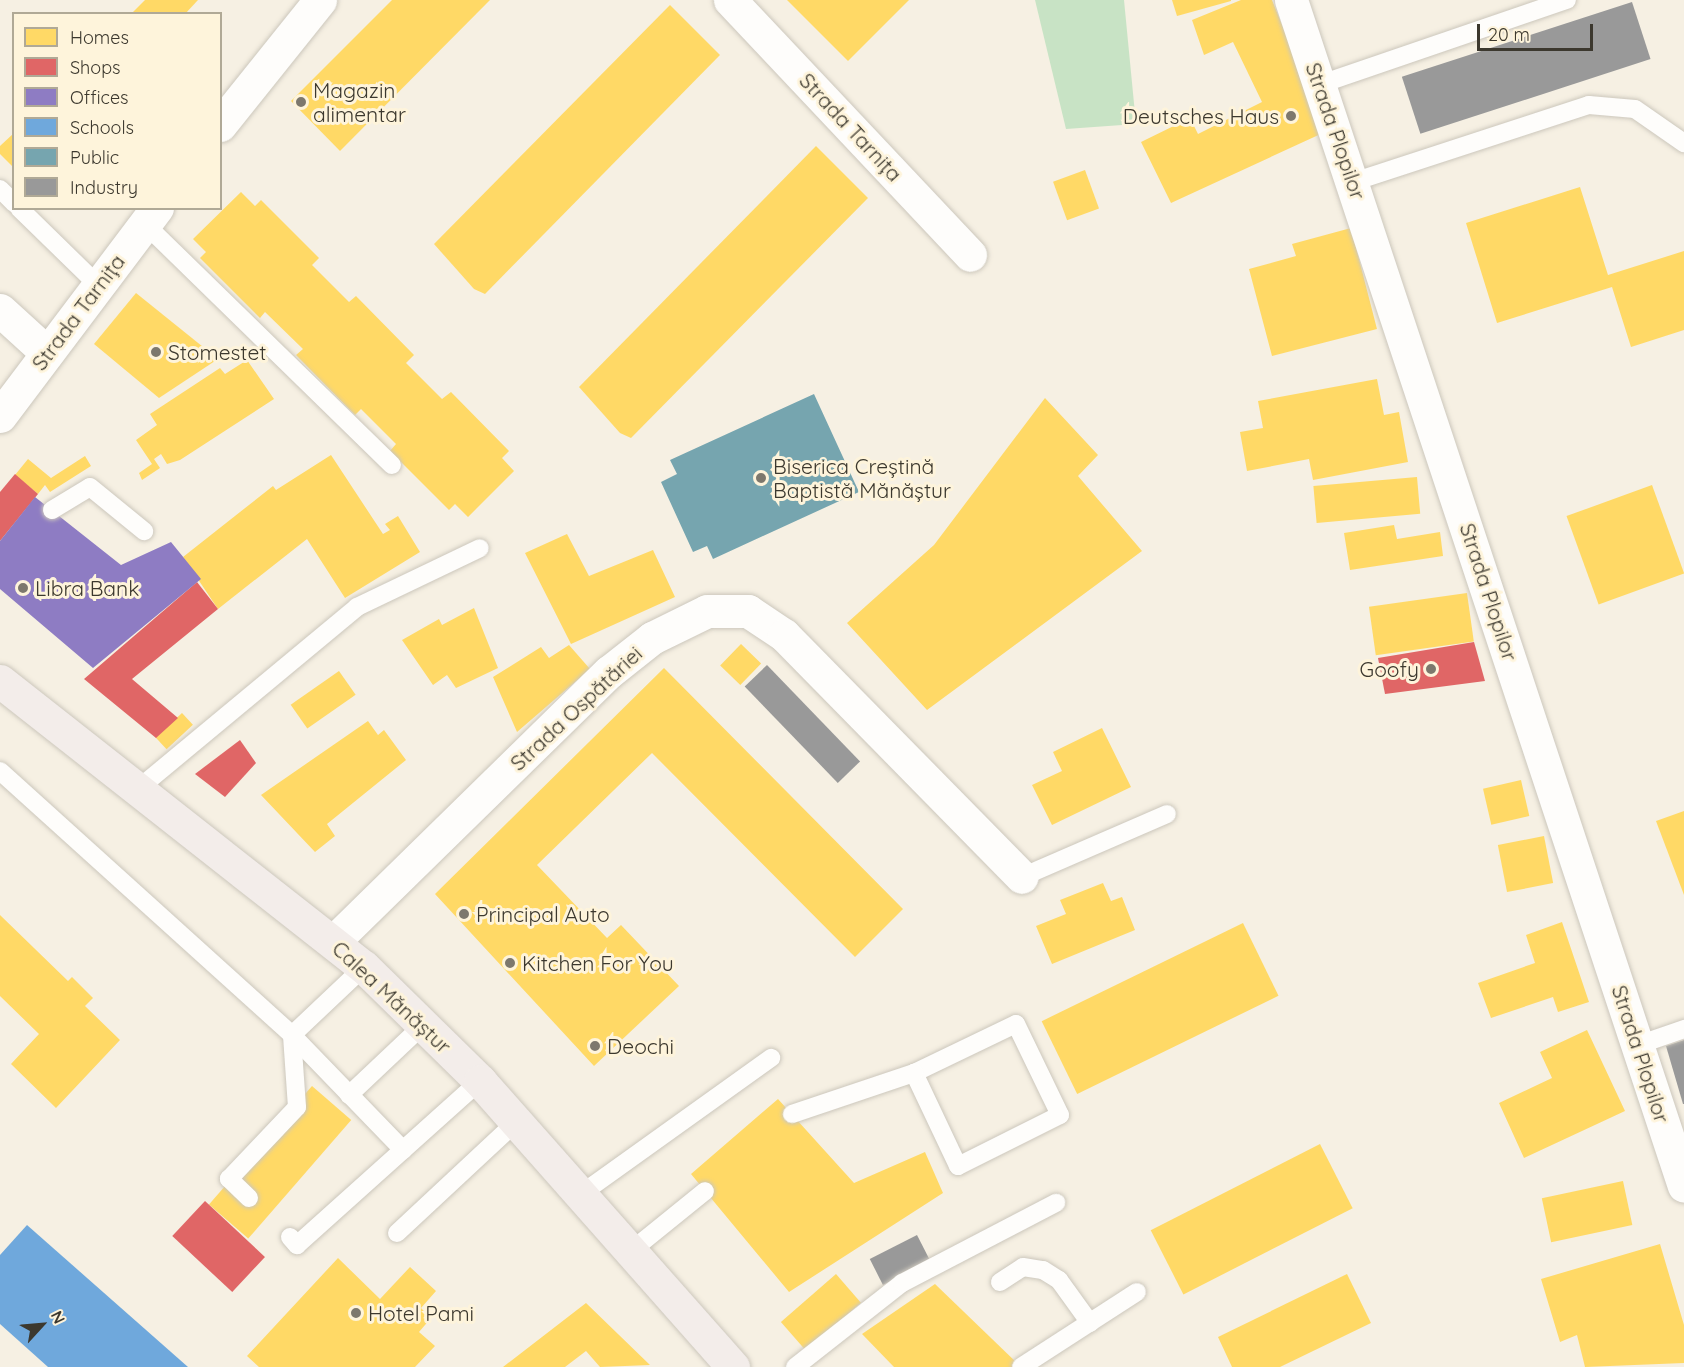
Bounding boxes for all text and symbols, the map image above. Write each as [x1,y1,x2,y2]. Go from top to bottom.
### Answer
legend [12,12,222,210]
scale bar [1480,12,1596,50]
text: 20 m [1488,23,1530,46]
text: Homes [70,26,129,49]
text: Shops [70,56,121,79]
street label: Strada Plopilor [1301,59,1371,203]
street label: Strada Tarnița [795,68,907,186]
place label: Magazin alimentar [313,77,406,127]
text: Offices [70,86,129,109]
marker: Magazin alimentar [294,95,308,109]
place label: Deutsches Haus [1123,103,1279,129]
marker: Deutsches Haus [1284,109,1298,123]
text: Schools [70,116,134,139]
text: Public [70,146,119,169]
text: Industry [70,176,138,199]
street label: Strada Tarnița [26,249,130,375]
place label: Stomestet [168,339,266,365]
marker: Stomestet [149,345,163,359]
place label: Biserica Creștină Baptistă Mănăștur [773,453,951,503]
marker: Biserica Creștină Baptistă Mănăștur [754,471,768,485]
street label: Strada Plopilor [1455,520,1523,664]
place label: Libra Bank [35,575,139,601]
marker: Libra Bank [16,581,30,595]
street label: Strada Ospătăriei [505,641,647,775]
place label: Goofy [1360,656,1419,682]
marker: Goofy [1424,662,1438,676]
place label: Principal Auto [476,901,610,927]
marker: Principal Auto [457,907,471,921]
street label: Calea Mănăștur [327,935,457,1059]
place label: Kitchen For You [522,950,674,976]
marker: Kitchen For You [503,956,517,970]
street label: Strada Plopilor [1607,982,1675,1126]
place label: Deochi [607,1033,674,1059]
marker: Deochi [588,1039,602,1053]
north arrow [12,1295,72,1355]
place label: Hotel Pami [368,1300,474,1326]
marker: Hotel Pami [349,1306,363,1320]
text: N [47,1307,70,1327]

